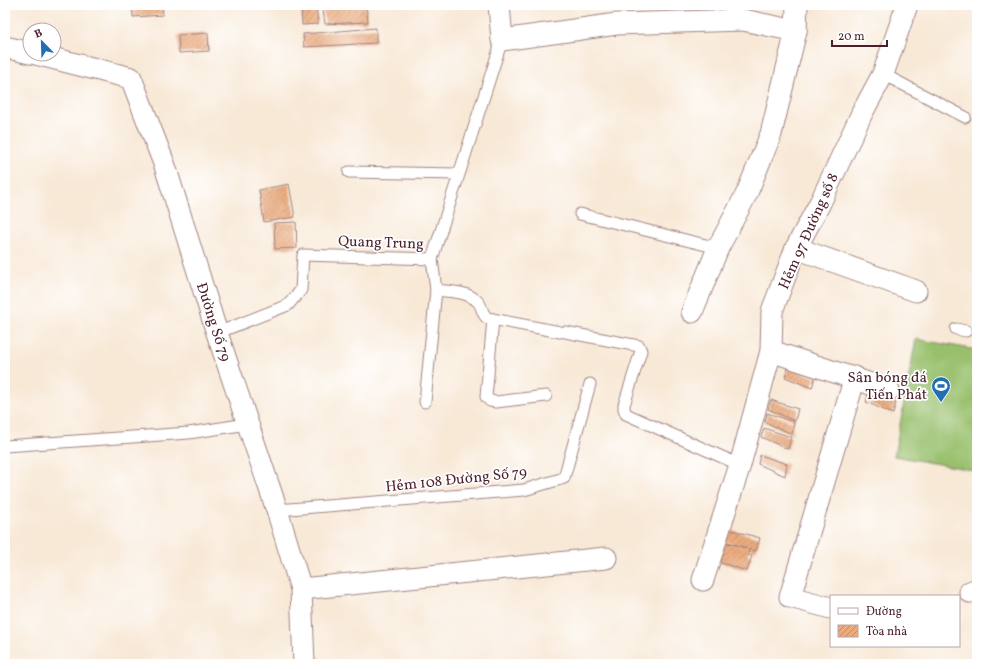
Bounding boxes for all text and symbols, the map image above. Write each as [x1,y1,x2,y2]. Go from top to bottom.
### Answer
north arrow [22,22,62,62]
scale bar [832,22,887,48]
text: B [32,26,45,43]
text: 20 m [838,29,865,45]
street label: Hẻm 97 Đường số 8 [774,170,844,293]
street label: Quang Trung [338,232,424,255]
street label: Đường Số 79 [190,280,235,365]
place label: Sân bóng đá Tiến Phát [848,368,927,406]
sports icon: Sân bóng đá Tiến Phát [930,375,952,403]
street label: Hẻm 108 Đường Số 79 [384,463,528,498]
legend [830,595,960,647]
text: Đường [866,604,902,620]
text: Tòa nhà [866,624,907,640]

